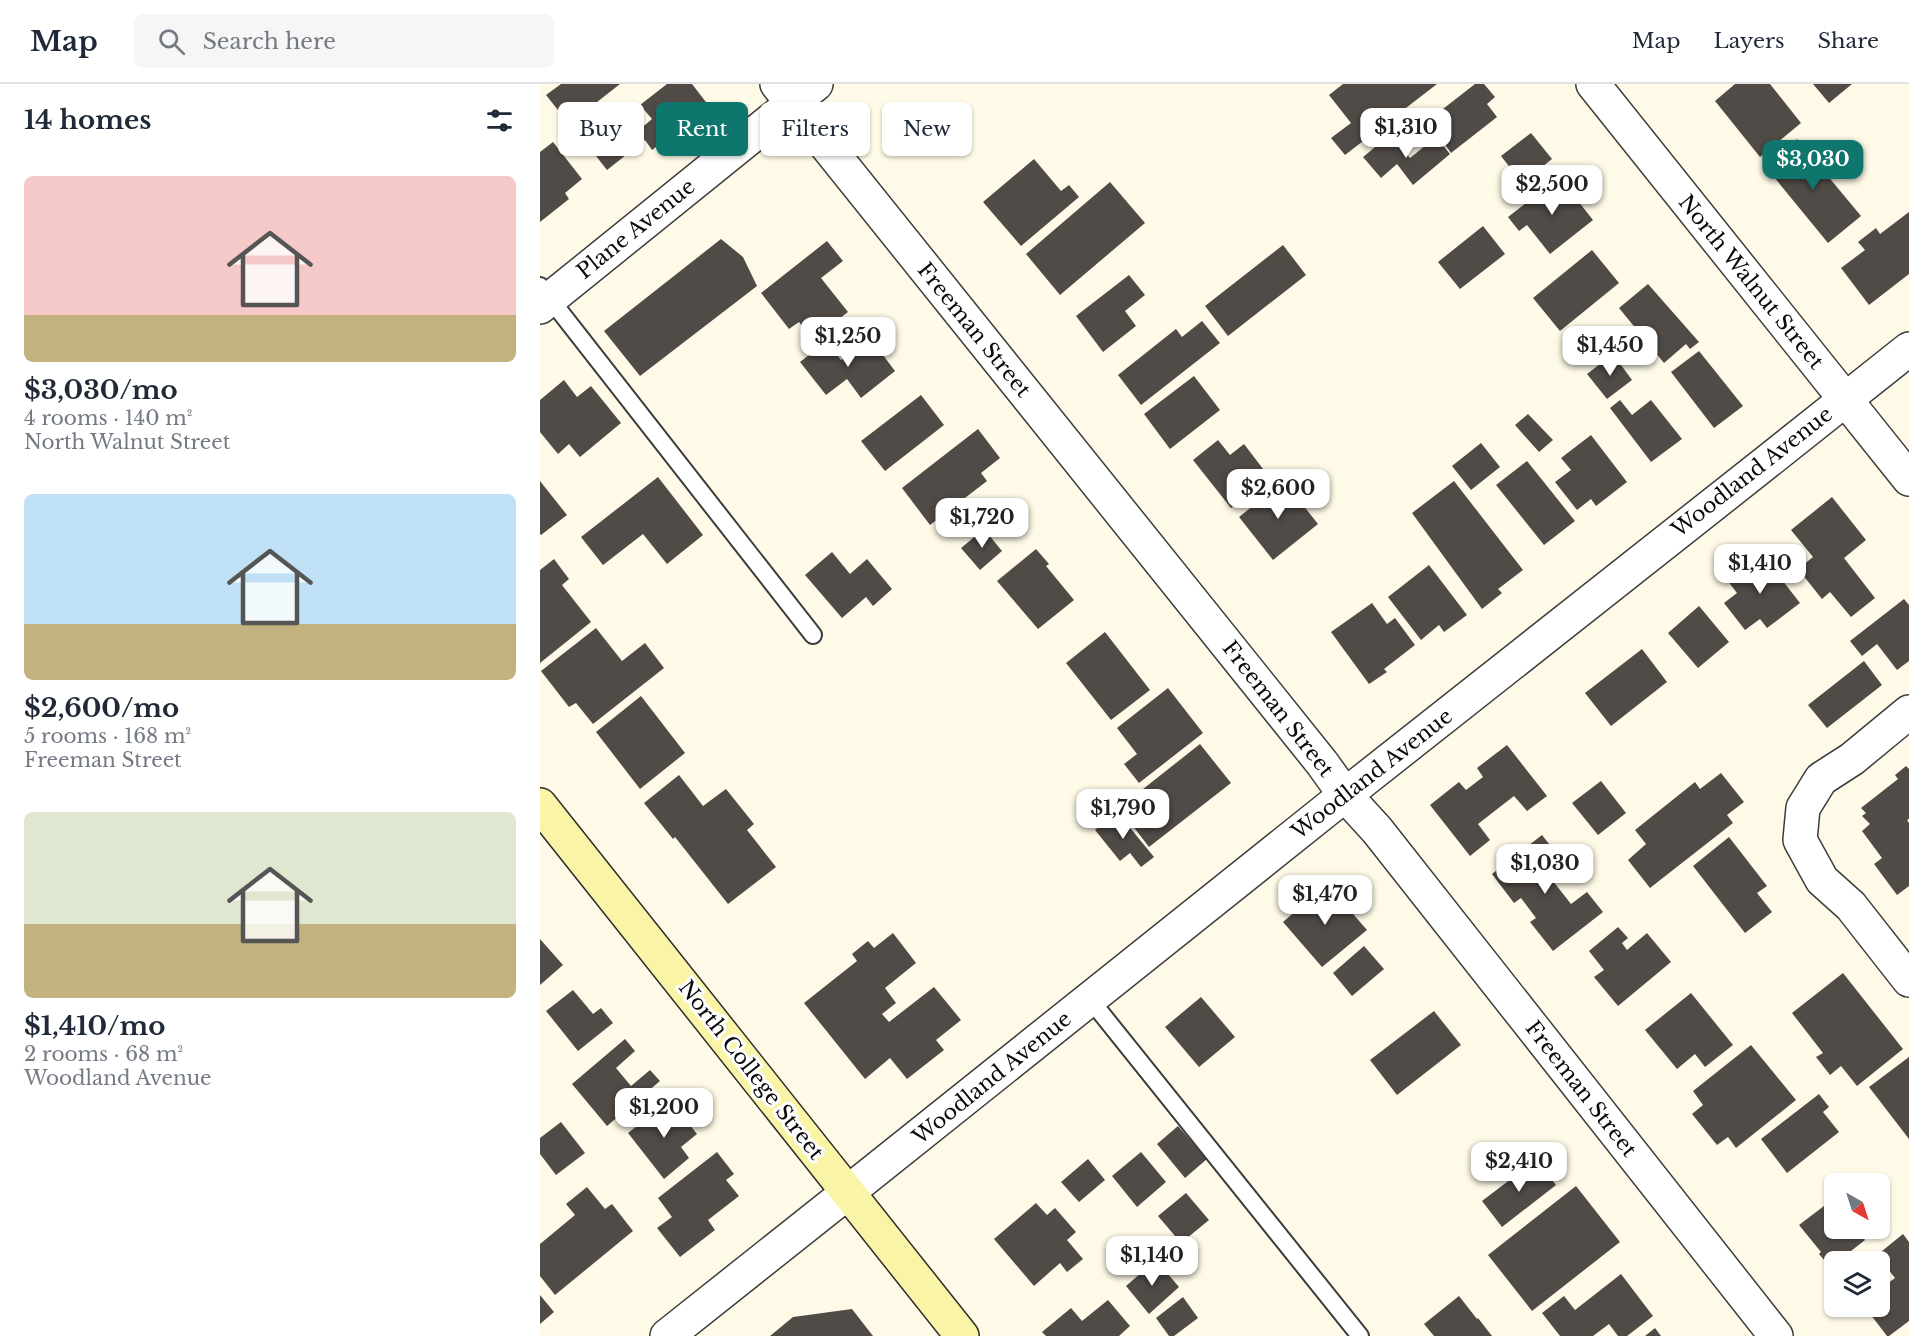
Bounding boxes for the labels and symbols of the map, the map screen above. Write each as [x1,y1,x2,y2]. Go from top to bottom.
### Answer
pin: $1,310 [1357,108,1455,159]
pin: $3,030 [1764,140,1862,191]
pin: $2,500 [1503,165,1601,216]
street label: Plane Avenue [572,173,700,285]
street label: North Walnut Street [1673,190,1829,374]
street label: Freeman Street [912,257,1036,403]
pin: $1,250 [799,317,897,368]
pin: $1,450 [1561,326,1659,377]
street label: Woodland Avenue [1666,401,1838,543]
pin: $2,600 [1229,469,1327,520]
pin: $1,720 [933,498,1031,549]
pin: $1,410 [1711,544,1809,595]
street label: Freeman Street [1217,636,1339,782]
street label: Woodland Avenue [1286,703,1458,845]
pin: $1,790 [1074,789,1172,840]
pin: $1,030 [1496,844,1594,895]
pin: $1,470 [1276,875,1374,926]
street label: North College Street [673,975,829,1165]
street label: Woodland Avenue [907,1006,1077,1151]
street label: Freeman Street [1520,1016,1642,1162]
pin: $1,200 [615,1088,713,1139]
pin: $2,410 [1470,1142,1568,1193]
north arrow [1824,1173,1890,1239]
pin: $1,140 [1103,1236,1201,1287]

